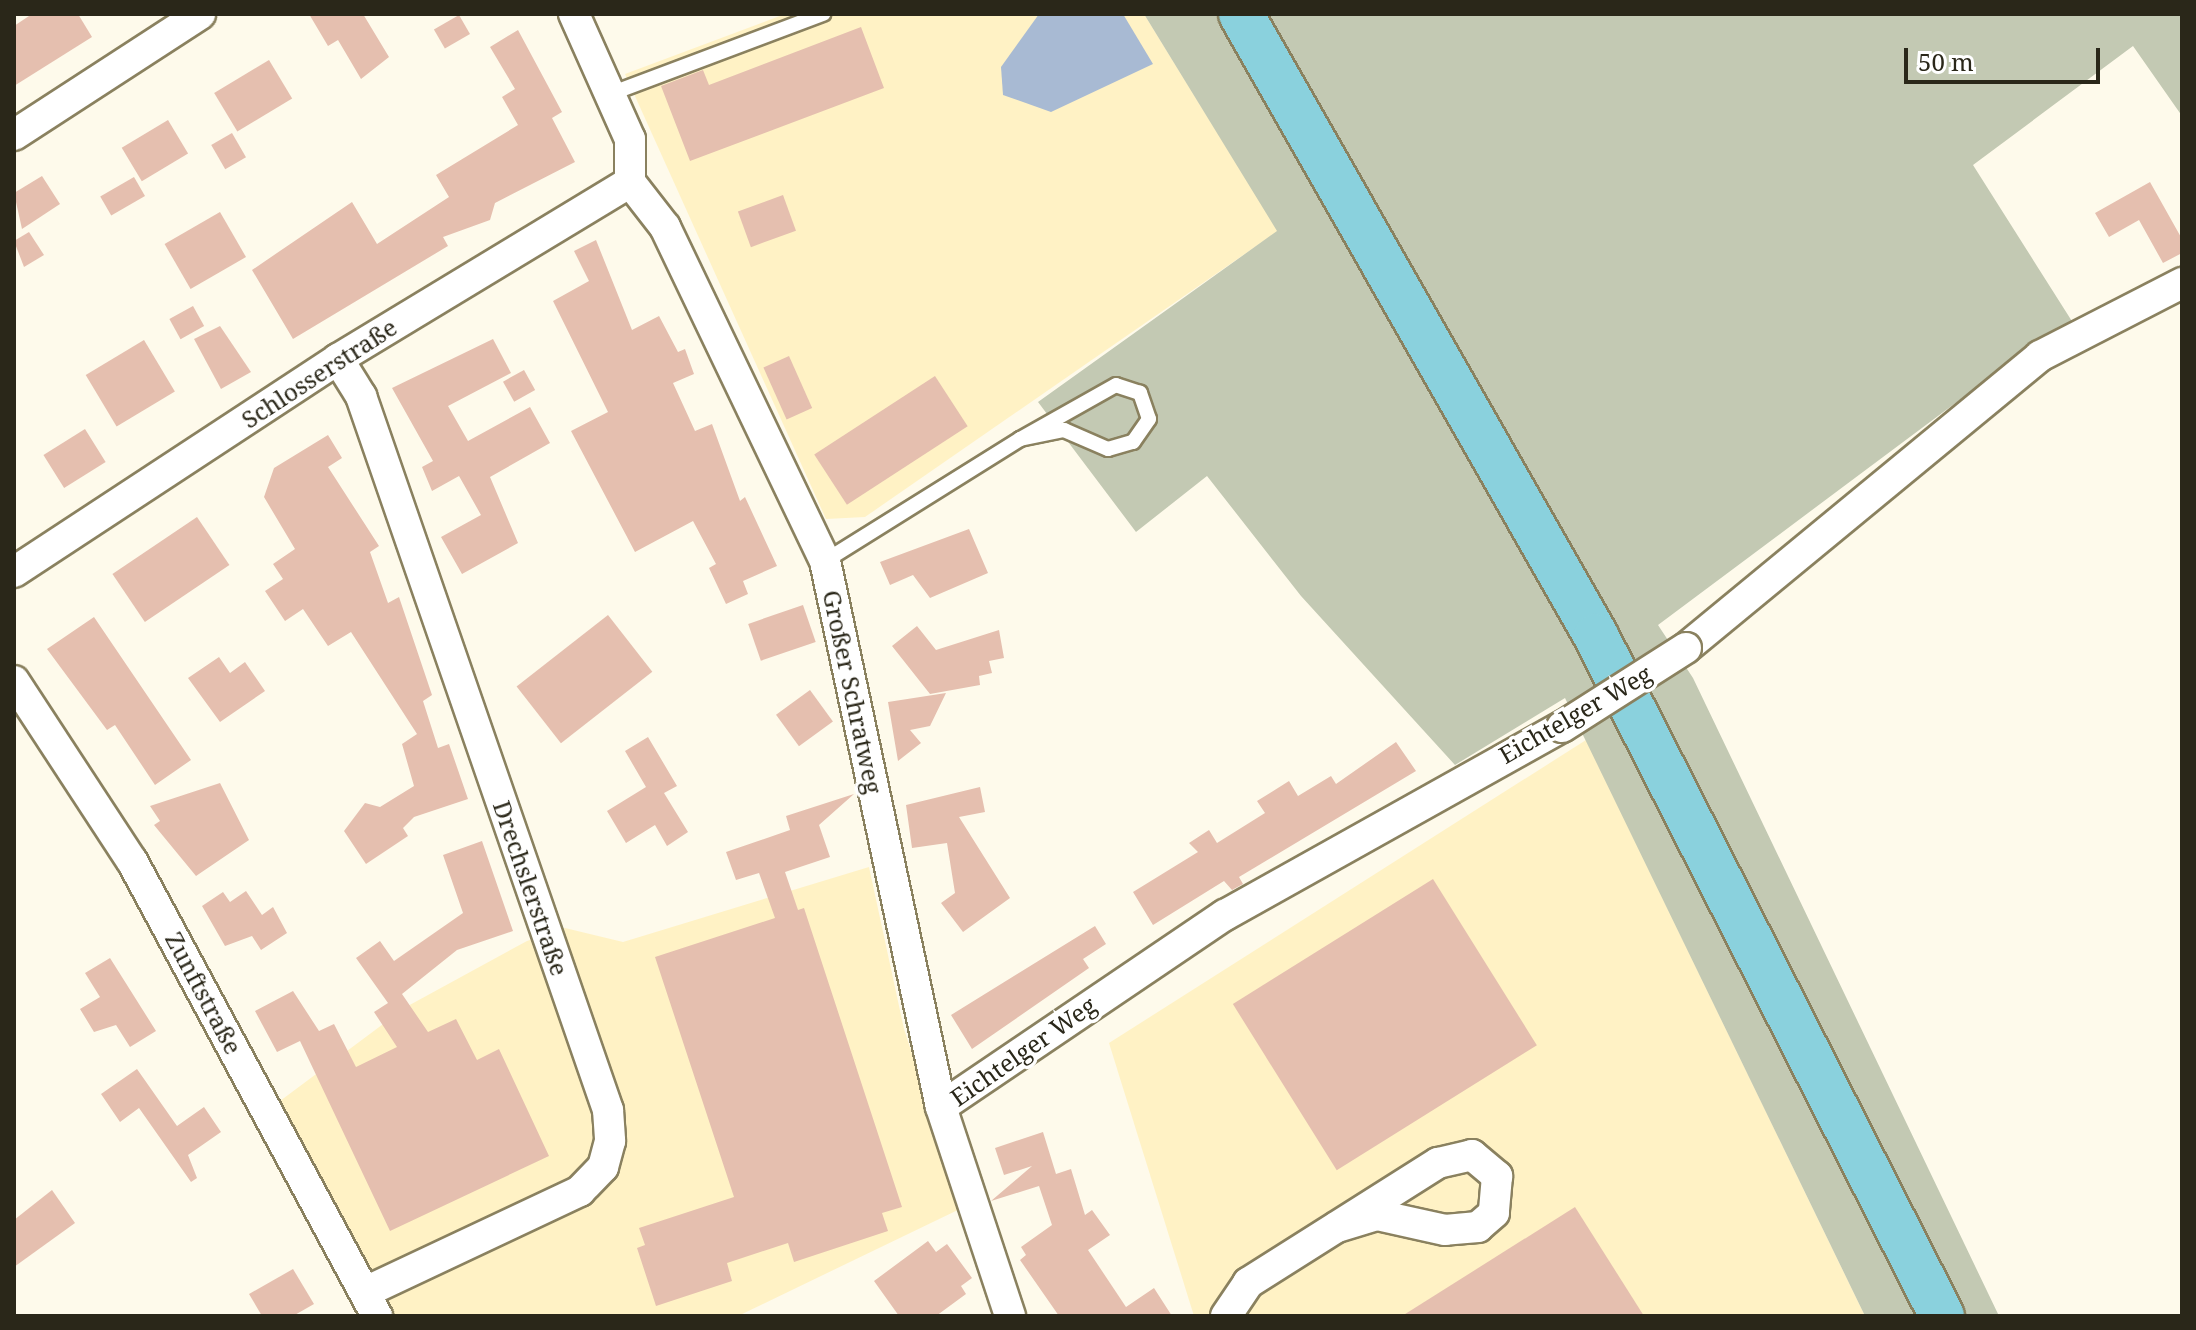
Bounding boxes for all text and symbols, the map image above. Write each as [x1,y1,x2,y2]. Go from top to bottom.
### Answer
scale bar [1908,32,2104,82]
text: 50 m [1918,45,1974,78]
street label: Schlosserstraße [236,312,402,434]
street label: Großer Schratweg [817,588,889,796]
street label: Eichtelger Weg [1494,659,1656,769]
street label: Drechslerstraße [488,797,574,979]
street label: Zunftstraße [160,927,248,1059]
street label: Eichtelger Weg [945,990,1101,1112]

